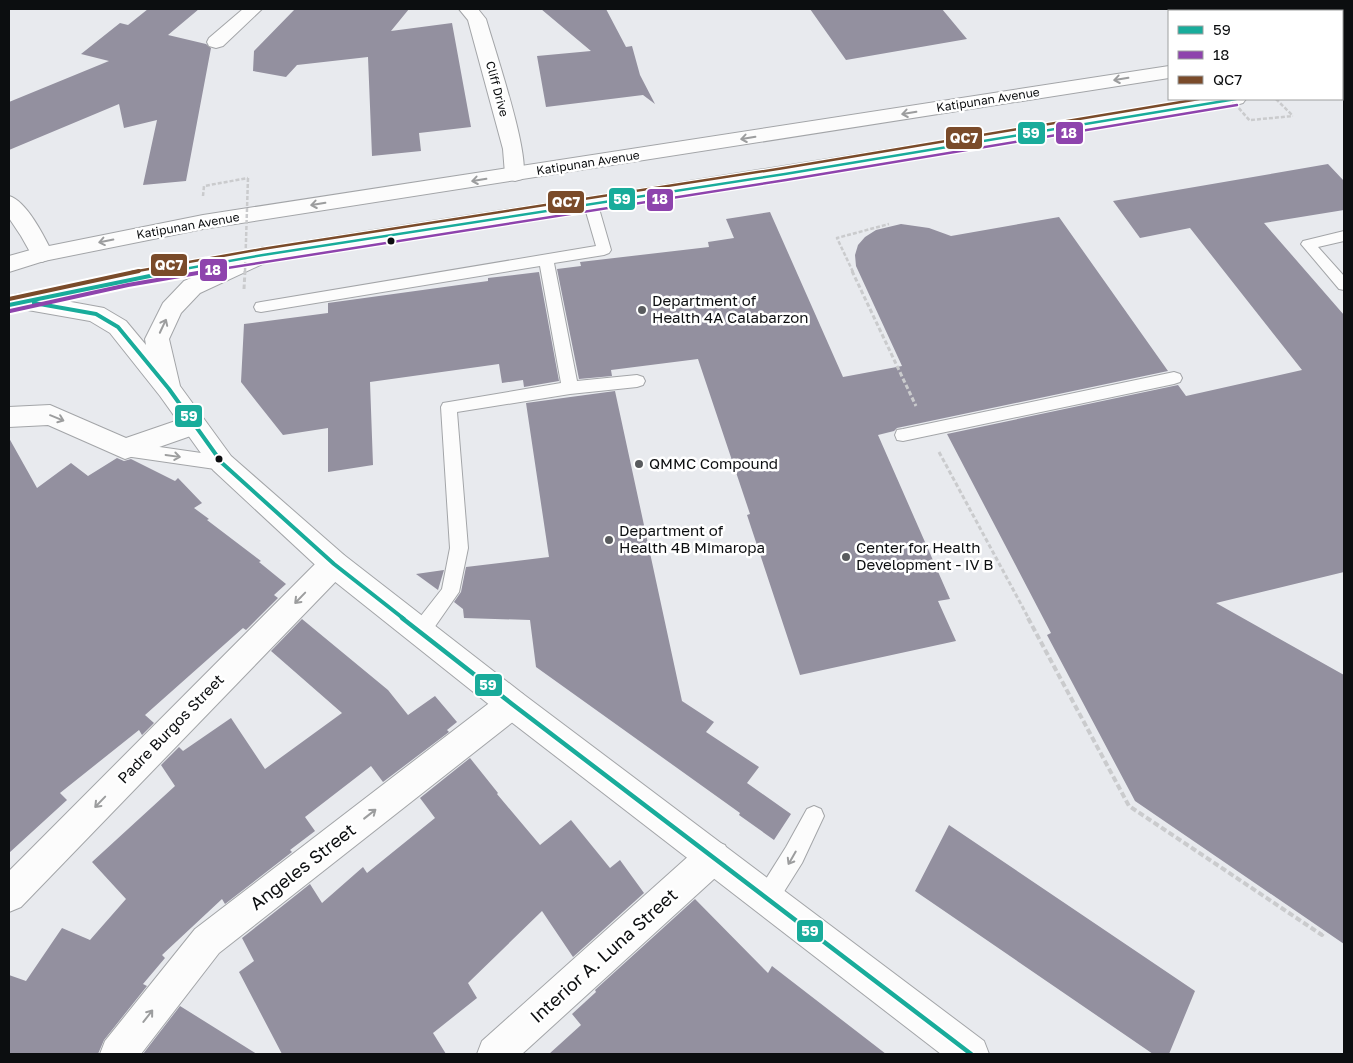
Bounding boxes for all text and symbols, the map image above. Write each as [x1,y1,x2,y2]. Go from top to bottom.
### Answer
legend [1168,10,1343,100]
text: 59 [1213,20,1231,38]
text: 18 [1213,45,1229,63]
street label: Cliff Drive [483,59,512,118]
text: QC7 [1213,70,1242,88]
one-way arrow [1113,75,1129,85]
street label: Katipunan Avenue [935,84,1041,115]
one-way arrow [901,108,917,118]
line badge: 59 [1017,121,1046,145]
line badge: 18 [1055,121,1084,145]
text: 59 [1022,124,1040,141]
text: 18 [1061,124,1077,141]
line badge: QC7 [945,126,983,150]
text: QC7 [950,129,979,146]
one-way arrow [741,133,757,143]
street label: Katipunan Avenue [535,147,641,178]
one-way arrow [471,175,487,185]
line badge: 59 [608,187,636,211]
line badge: 18 [646,188,674,212]
line badge: QC7 [547,190,585,214]
text: 59 [613,190,631,207]
text: 18 [652,190,668,207]
text: QC7 [552,193,581,210]
one-way arrow [310,200,326,210]
street label: Katipunan Avenue [135,209,241,242]
unlabelled marker [386,236,396,246]
one-way arrow [99,237,115,246]
line badge: QC7 [150,253,188,277]
text: QC7 [155,256,184,273]
line badge: 18 [199,258,228,282]
text: 18 [205,261,221,278]
place label: Department of Health 4A Calabarzon [652,291,809,326]
marker: Department of Health 4A Calabarzon [636,304,648,316]
one-way arrow [159,319,169,334]
line badge: 59 [174,404,203,428]
text: 59 [180,407,198,424]
one-way arrow [49,414,64,423]
one-way arrow [165,451,181,461]
unlabelled marker [214,454,224,464]
place label: QMMC Compound [649,454,778,472]
marker: QMMC Compound [633,458,645,470]
place label: Department of Health 4B Mimaropa [619,521,765,556]
marker: Department of Health 4B Mimaropa [603,534,615,546]
place label: Center for Health Development - IV B [856,538,993,573]
marker: Center for Health Development - IV B [840,551,852,563]
one-way arrow [294,592,306,604]
street label: Padre Burgos Street [114,670,227,787]
line badge: 59 [474,673,503,697]
text: 59 [479,676,497,693]
one-way arrow [94,795,106,808]
one-way arrow [363,808,376,819]
street label: Angeles Street [245,818,360,914]
one-way arrow [786,850,796,864]
street label: Interior A. Luna Street [525,883,681,1027]
line badge: 59 [796,919,824,943]
text: 59 [801,922,819,939]
one-way arrow [142,1010,153,1023]

